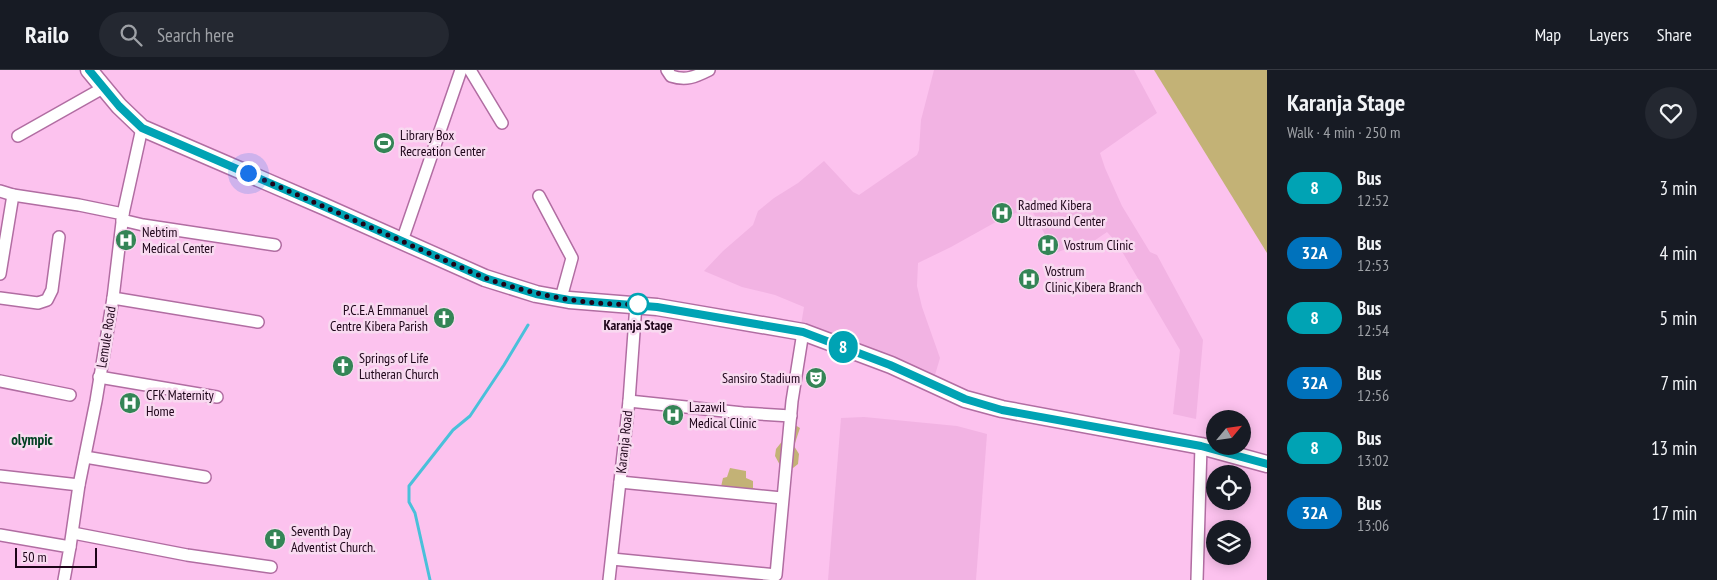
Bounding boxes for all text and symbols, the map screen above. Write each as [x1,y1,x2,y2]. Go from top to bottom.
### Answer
search box [99,12,449,57]
text: Railo [25,19,69,50]
icon: search [117,21,145,49]
text: Search here [157,23,234,47]
text: Map [1535,23,1561,46]
text: Layers [1589,23,1629,46]
text: Share [1657,23,1692,46]
text: Karanja Stage [1287,87,1405,118]
button: heart [1645,87,1697,139]
text: Walk · 4 min · 250 m [1287,122,1400,142]
place label: Library Box Recreation Center [400,126,486,160]
sports icon: Library Box Recreation Center [372,131,396,155]
your location [236,161,261,186]
text: Bus [1357,166,1381,190]
text: 8 [1310,176,1319,199]
text: 3 min [1660,176,1697,200]
text: 12:52 [1357,190,1389,210]
place label: Radmed Kibera Ultrasound Center [1018,196,1105,230]
hospital icon: Radmed Kibera Ultrasound Center [990,201,1014,225]
place label: Nebtim Medical Center [142,223,214,257]
hospital icon: Nebtim Medical Center [114,228,138,252]
text: Bus [1357,231,1381,255]
hospital icon: Vostrum Clinic [1036,233,1060,257]
place label: Vostrum Clinic [1063,236,1133,254]
text: 32A [1301,241,1328,264]
text: 4 min [1660,241,1697,265]
text: 12:53 [1357,255,1389,275]
place label: Vostrum Clinic,Kibera Branch [1044,262,1142,296]
hospital icon: Vostrum Clinic,Kibera Branch [1017,267,1041,291]
marker: Karanja Stage [627,293,649,315]
text: Bus [1357,296,1381,320]
place label: P.C.E.A Emmanuel Centre Kibera Parish [330,301,429,335]
street label: Lemule Road [92,305,120,369]
church icon: P.C.E.A Emmanuel Centre Kibera Parish [432,306,456,330]
text: 8 [1310,306,1319,329]
text: 5 min [1660,306,1697,330]
place label: Karanja Stage [603,316,673,334]
text: 12:54 [1357,320,1389,340]
line badge: 8 [827,331,859,363]
text: 8 [839,335,847,358]
place label: Springs of Life Lutheran Church [359,349,439,383]
church icon: Springs of Life Lutheran Church [331,354,355,378]
text: Bus [1357,361,1381,385]
theatre icon: Sansiro Stadium [804,366,828,390]
place label: Sansiro Stadium [722,369,800,387]
text: 32A [1301,371,1328,394]
text: 7 min [1660,371,1697,395]
text: 12:56 [1357,385,1389,405]
place label: CFK Maternity Home [146,386,215,420]
hospital icon: CFK Maternity Home [118,391,142,415]
place label: Lazawil Medical Clinic [689,398,757,432]
hospital icon: Lazawil Medical Clinic [661,403,685,427]
street label: Karanja Road [612,410,636,474]
north arrow [1206,410,1251,455]
map controls [1206,410,1251,565]
text: Bus [1357,426,1381,450]
district label: olympic [11,430,54,449]
text: 8 [1310,436,1319,459]
text: 13 min [1651,436,1697,460]
text: 13:02 [1357,450,1389,470]
button: locate [1206,465,1251,510]
text: Bus [1357,491,1381,515]
text: 32A [1301,501,1328,524]
text: 17 min [1652,501,1697,525]
text: 13:06 [1357,515,1389,535]
button: layers [1206,520,1251,565]
place label: Seventh Day Adventist Church. [291,522,376,556]
church icon: Seventh Day Adventist Church. [263,527,287,551]
scale bar [15,545,98,568]
text: 50 m [22,548,47,566]

